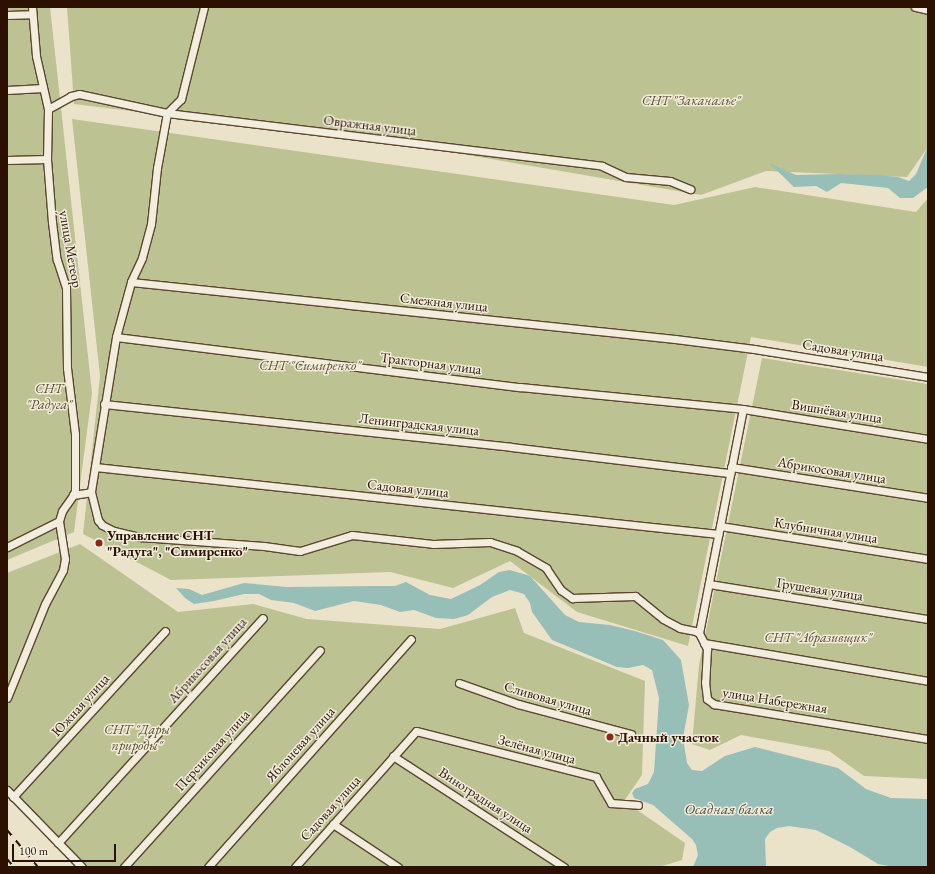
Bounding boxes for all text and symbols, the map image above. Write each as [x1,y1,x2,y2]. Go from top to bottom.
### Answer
park label: СНТ "Заканалье" [642,92,740,108]
street label: Овражная улица [323,111,417,139]
street label: улица Метеор [56,209,86,289]
street label: Смежная улица [399,289,489,315]
street label: Садовая улица [801,335,885,365]
street label: Тракторная улица [379,348,483,378]
park label: СНТ "Симиренко" [259,357,361,373]
park label: СНТ "Радуга" [26,380,72,412]
street label: Вишнёвая улица [791,396,883,426]
street label: Ленинградская улица [358,409,480,439]
street label: Абрикосовая улица [777,453,887,487]
street label: Садовая улица [366,475,450,501]
street label: Клубничная улица [773,514,879,546]
place label: Управление СНТ "Радуга", "Симиренко" [107,527,248,560]
marker: Управление СНТ "Радуга", "Симиренко" [94,538,104,548]
street label: Грушевая улица [776,574,864,604]
street label: Абрикосовая улица [164,614,250,706]
park label: СНТ "Абразивщик" [764,629,872,645]
street label: Южная улица [47,670,113,740]
street label: Сливовая улица [502,677,594,719]
street label: улица Набережная [721,683,829,717]
street label: Яблоневая улица [262,703,338,785]
street label: Персиковая улица [171,706,253,794]
park label: СНТ "Дары природы" [104,721,170,754]
place label: Дачный участок [618,729,719,745]
street label: Зелёная улица [496,731,578,767]
marker: Дачный участок [605,732,615,742]
street label: Виноградная улица [436,763,536,837]
street label: Садовая улица [296,772,364,844]
water label: Осадная балка [685,800,773,818]
scale bar [14,836,118,862]
text: 100 m [19,843,48,859]

